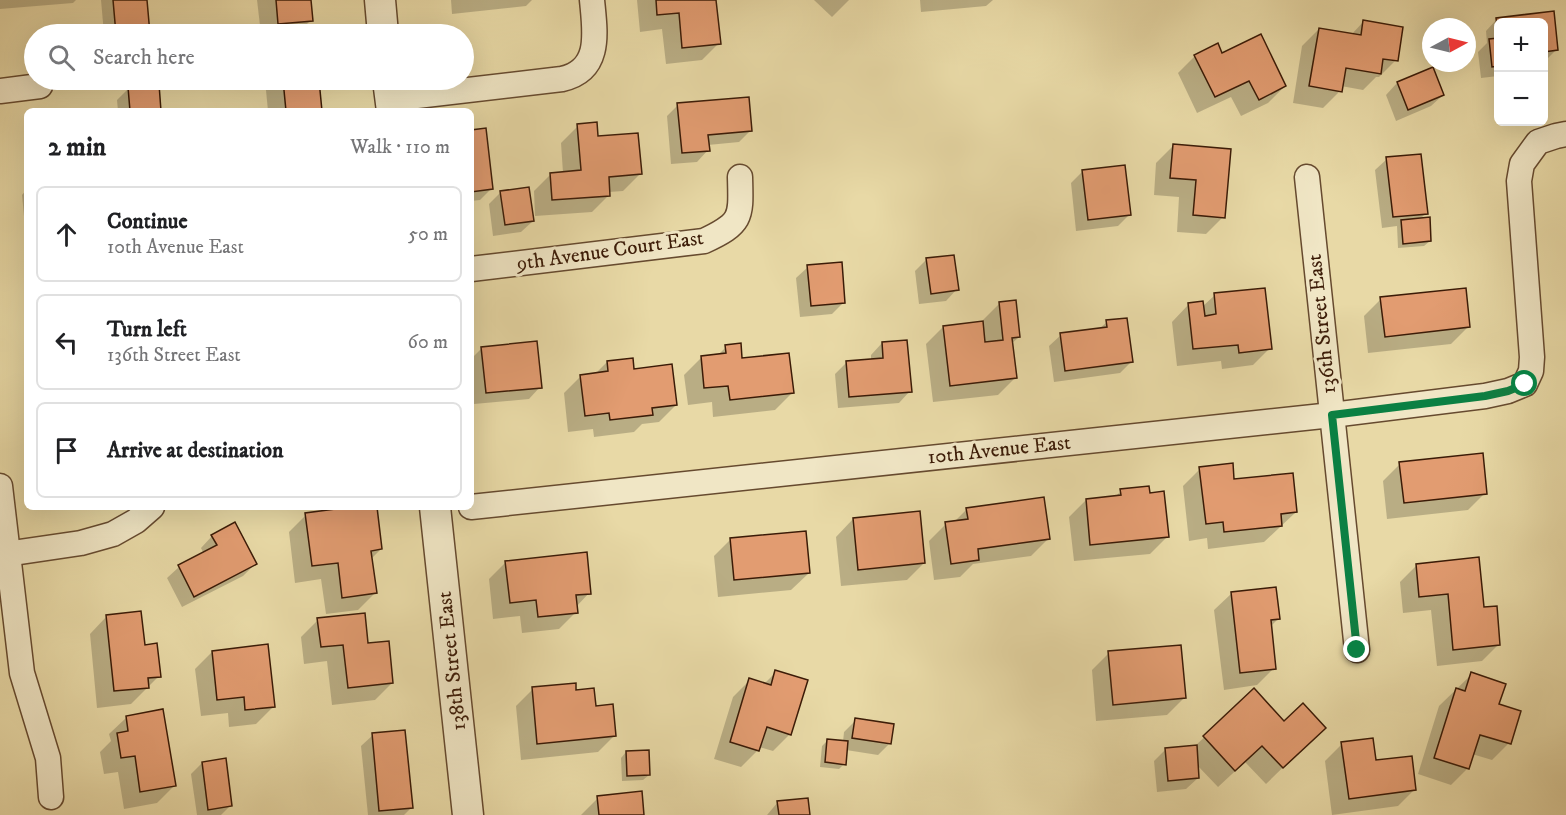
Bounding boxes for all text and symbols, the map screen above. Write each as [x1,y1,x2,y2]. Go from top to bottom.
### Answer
north arrow [1422,18,1476,72]
map controls [1494,18,1548,126]
button: + [1494,18,1548,72]
search box [24,24,474,90]
icon: search [45,41,78,74]
text: Search here [93,44,195,71]
button: − [1494,72,1548,126]
text: 2 min [48,131,106,164]
text: Walk · 110 m [350,135,450,160]
text: Continue [107,208,188,235]
icon: ahead [50,218,83,251]
text: 50 m [408,222,448,247]
street label: 9th Avenue Court East [514,225,705,277]
text: 10th Avenue East [107,235,244,260]
street label: 136th Street East [1302,253,1342,395]
text: Turn left [107,316,187,343]
icon: left [50,326,83,359]
text: 60 m [408,330,448,355]
text: 136th Street East [107,343,241,368]
route start [1511,370,1537,396]
street label: 10th Avenue East [926,430,1072,470]
icon: arrive [50,434,83,467]
text: Arrive at destination [107,437,284,464]
street label: 138th Street East [432,590,472,732]
route end [1343,636,1369,662]

